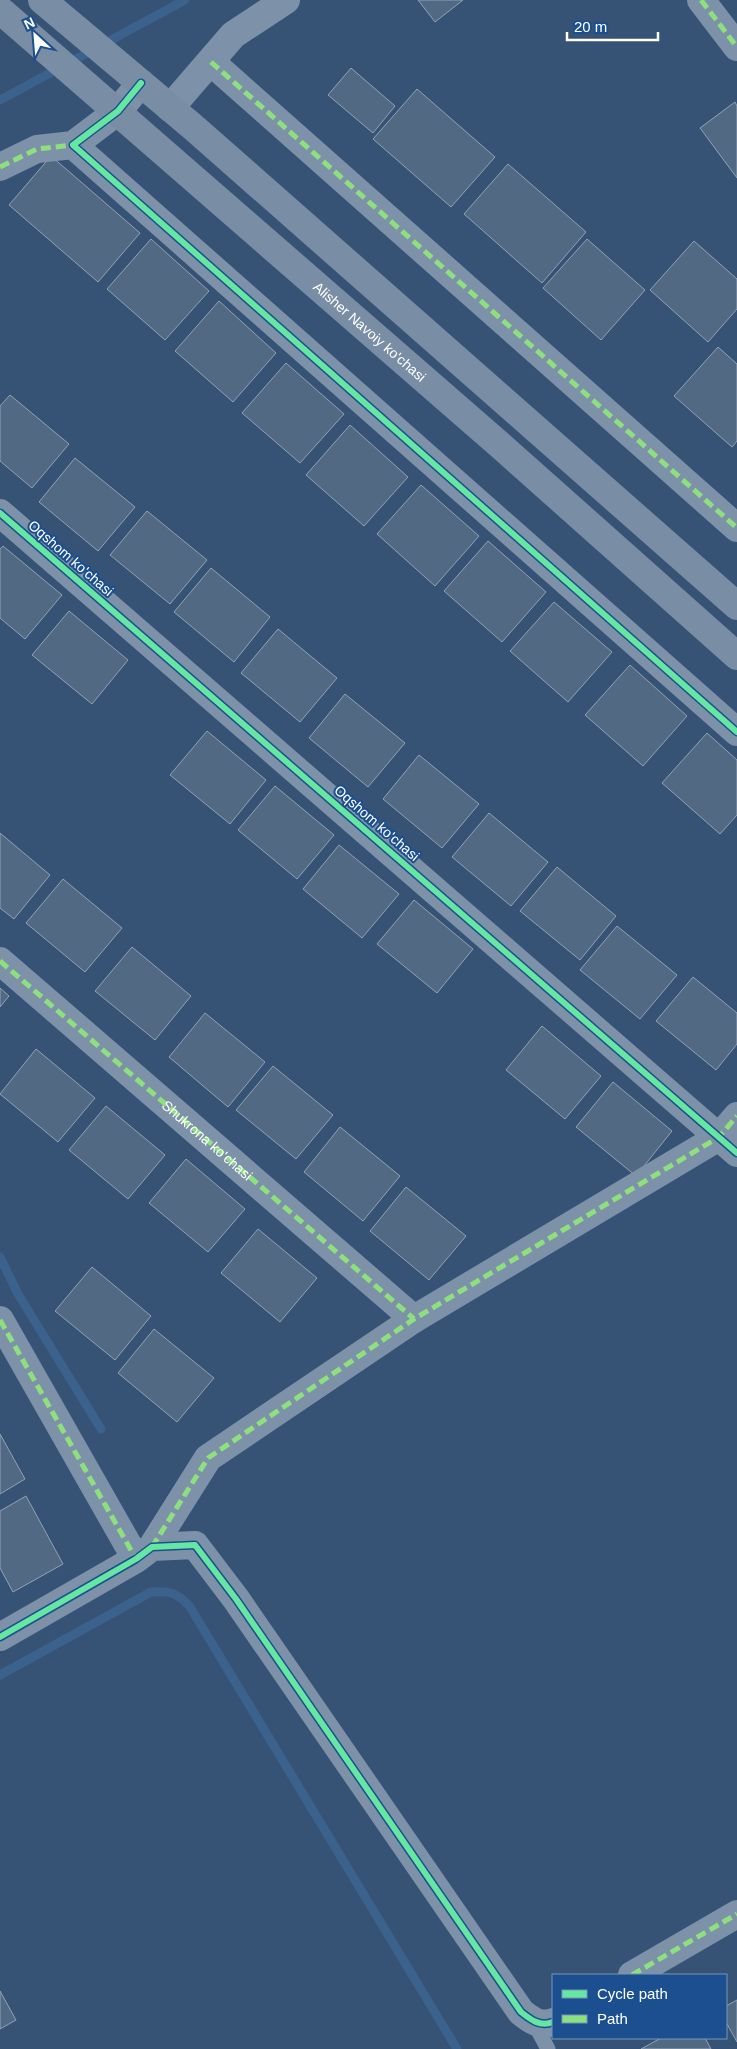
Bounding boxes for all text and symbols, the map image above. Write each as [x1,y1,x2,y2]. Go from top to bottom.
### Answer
north arrow [10,10,60,60]
scale bar [567,10,658,42]
text: N [21,14,37,33]
text: 20 m [574,18,607,35]
street label: Alisher Navoiy ko'chasi [310,278,429,385]
street label: Oqshom ko'chasi [25,517,117,599]
street label: Oqshom ko'chasi [331,782,423,864]
street label: Shukrona ko'chasi [159,1097,256,1184]
legend [552,1974,727,2039]
text: Cycle path [597,1985,668,2002]
text: Path [597,2010,628,2027]

